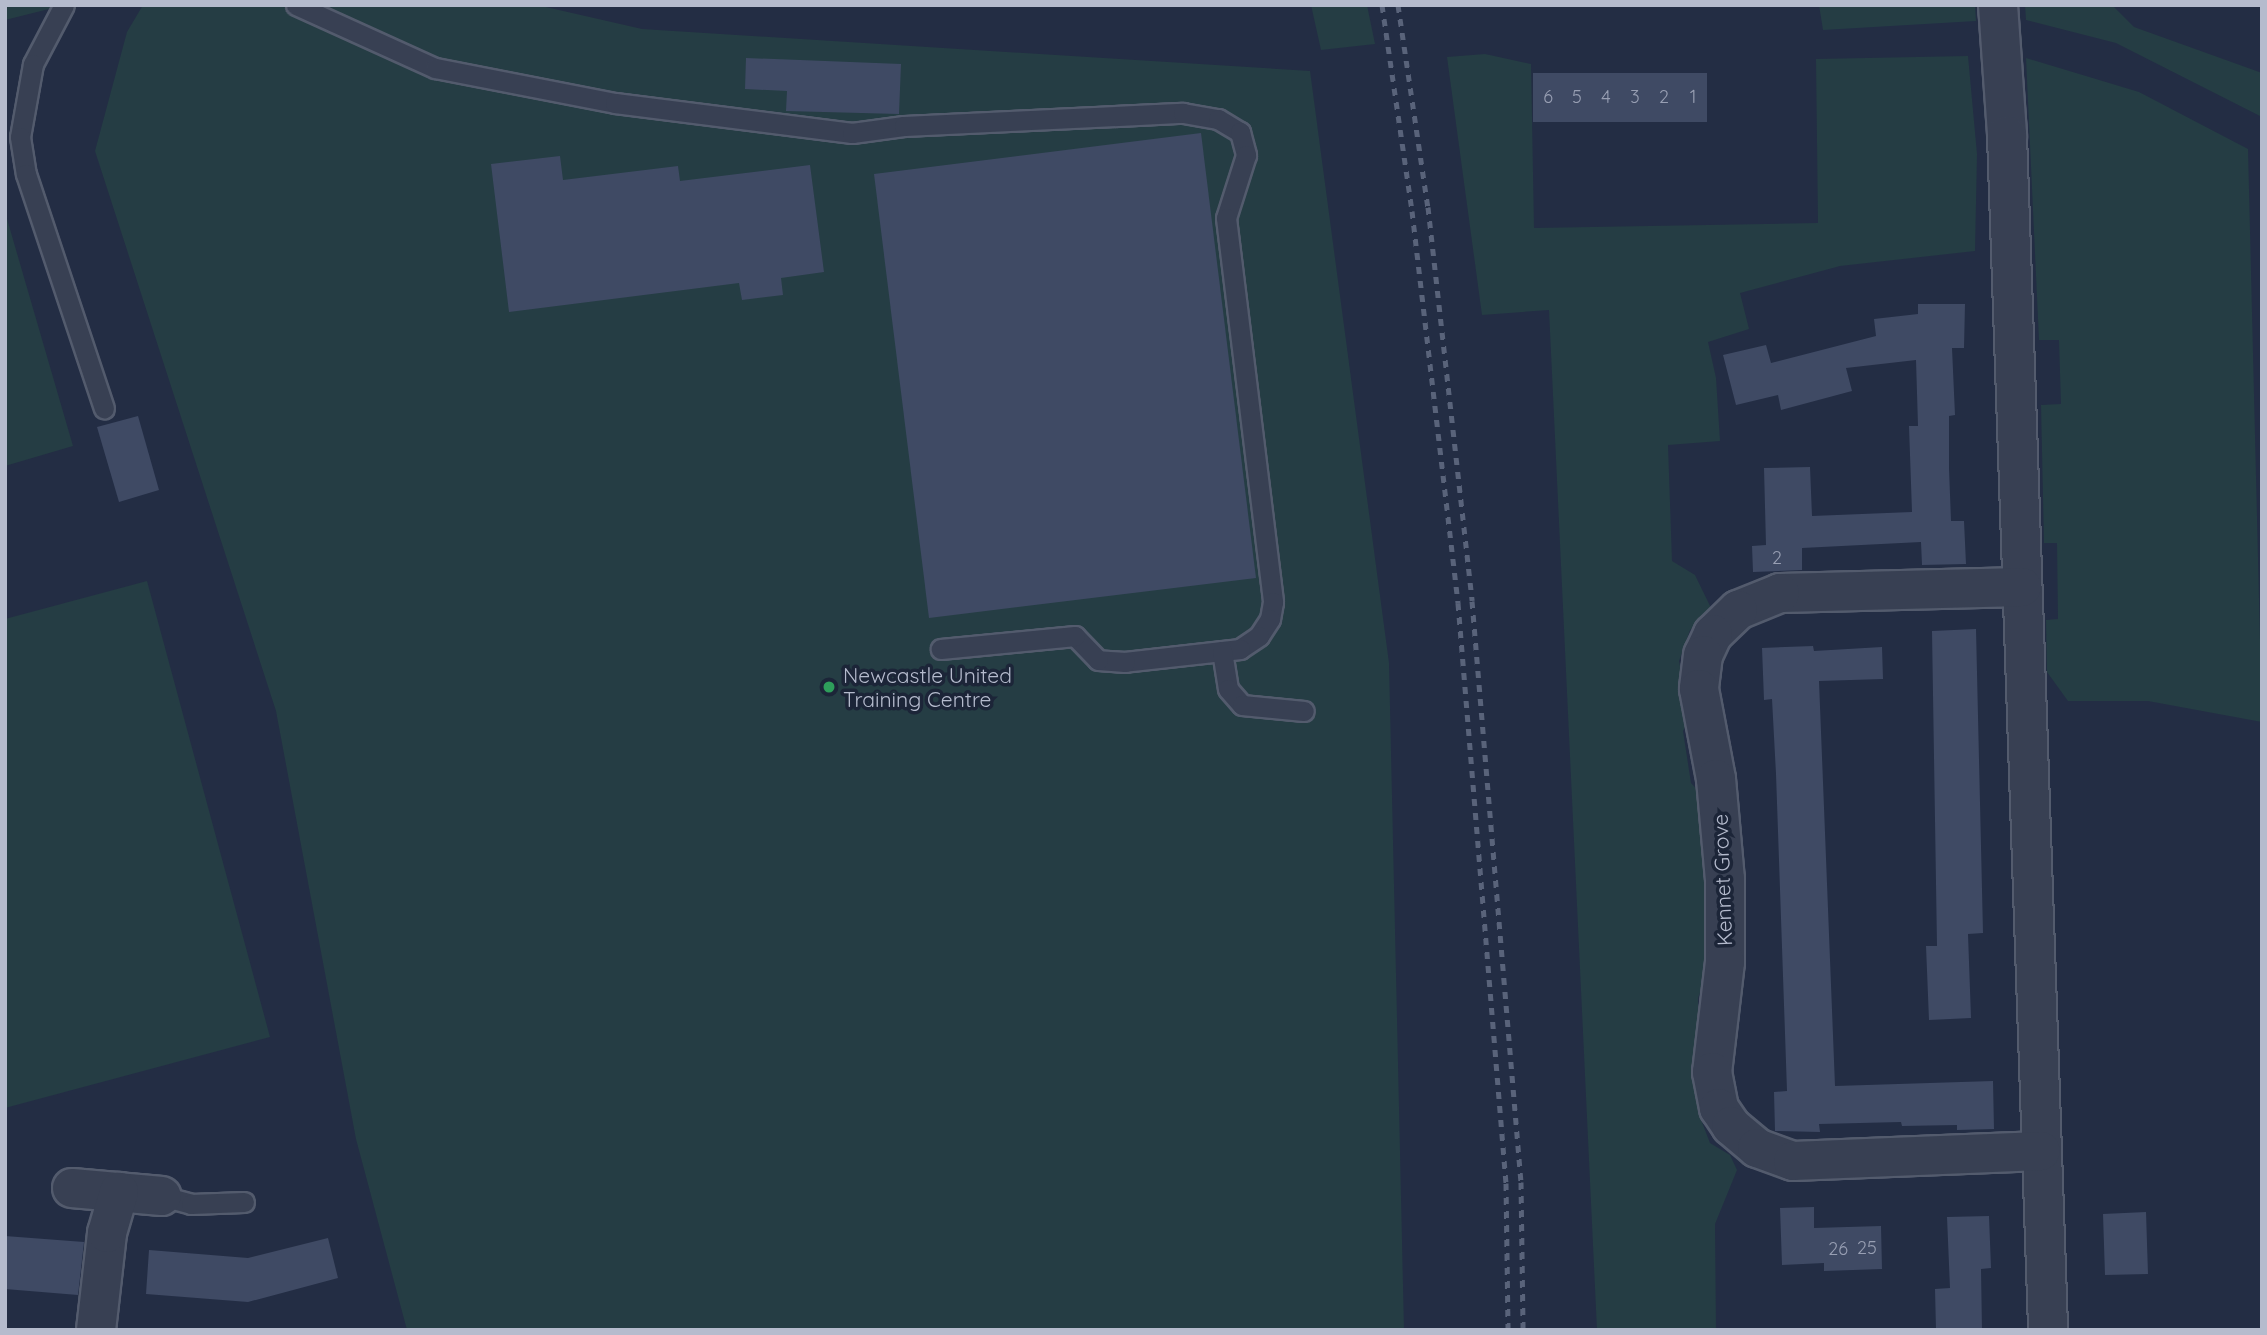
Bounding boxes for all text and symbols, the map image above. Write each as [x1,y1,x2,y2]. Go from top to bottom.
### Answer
house number: 6 [1543,86,1553,108]
house number: 5 [1572,86,1582,108]
house number: 4 [1601,86,1611,108]
house number: 3 [1630,86,1640,108]
house number: 2 [1659,86,1669,108]
house number: 1 [1690,86,1696,108]
house number: 2 [1772,547,1782,569]
place label: Newcastle United Training Centre [843,662,1012,712]
marker: Newcastle United Training Centre [821,679,837,695]
street label: Kennet Grove [1707,813,1737,947]
house number: 25 [1857,1237,1877,1259]
house number: 26 [1828,1238,1848,1260]

